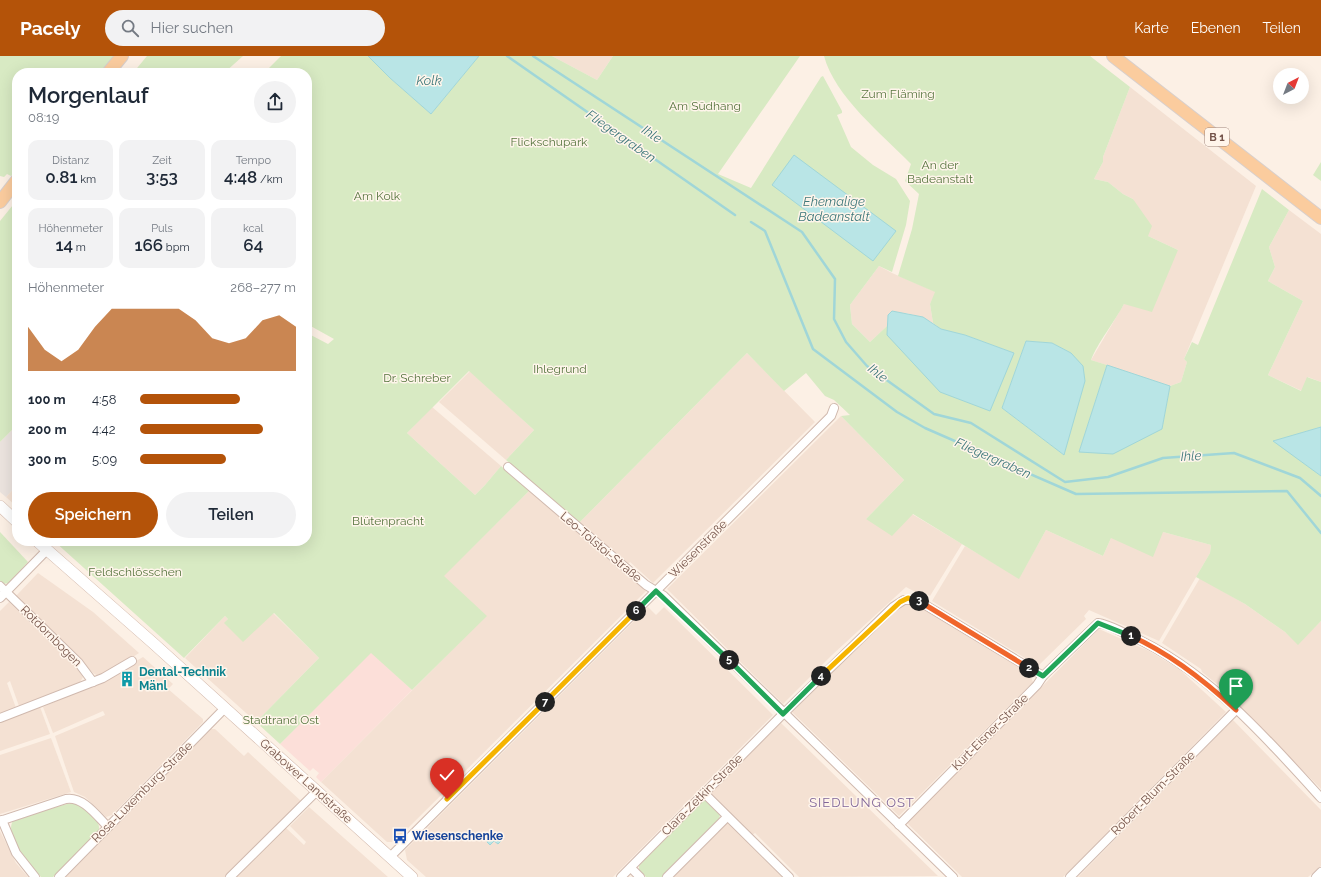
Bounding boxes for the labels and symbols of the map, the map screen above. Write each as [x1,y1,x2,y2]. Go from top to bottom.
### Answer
north arrow [1273,68,1309,104]
water label: Kolk [416,73,442,88]
park label: Zum Fläming [861,87,935,101]
park label: Am Südhang [669,99,741,113]
water label: Fliegergraben [583,107,659,165]
water label: Ihle [639,122,665,146]
road number: B 1 [1205,128,1229,146]
park label: Flickschupark [511,135,588,149]
park label: An der Badeanstalt [907,158,973,186]
park label: Am Kolk [354,189,401,203]
water label: Ehemalige Badeanstalt [798,194,871,224]
water label: Ihle [865,361,891,385]
park label: Ihlegrund [533,362,587,376]
park label: Dr. Schreber [383,371,452,385]
water label: Fliegergraben [953,435,1033,481]
water label: Ihle [1180,448,1202,464]
street label: Leo-Tolstoi-Straße [557,509,645,585]
park label: Blütenpracht [352,514,424,528]
street label: Wiesenstraße [666,517,730,581]
park label: Feldschlösschen [88,565,182,579]
pin: 3 [909,591,929,611]
pin: 6 [626,601,646,621]
street label: Rotdornbogen [18,603,84,669]
pin: 1 [1121,626,1141,646]
pin: 5 [719,650,739,670]
pin: 2 [1019,658,1039,678]
place label: Dental-Technik Mänl [139,665,226,693]
pin: 4 [811,666,831,686]
pin [1219,669,1253,710]
building icon: Dental-Technik Mänl [118,670,136,688]
street label: Kurt-Eisner-Straße [949,691,1031,773]
pin: 7 [535,692,555,712]
park label: Stadtrand Ost [243,713,319,727]
street label: Grabower Landstraße [257,736,355,826]
street label: Rosa-Luxemburg-Straße [89,739,195,845]
street label: Robert-Blum-Straße [1108,748,1198,838]
street label: Clara-Zetkin-Straße [659,752,745,838]
pin [430,758,464,799]
district label: SIEDLUNG OST [809,795,915,810]
bus stop icon: Wiesenschenke [391,827,409,845]
place label: Wiesenschenke [412,829,503,843]

